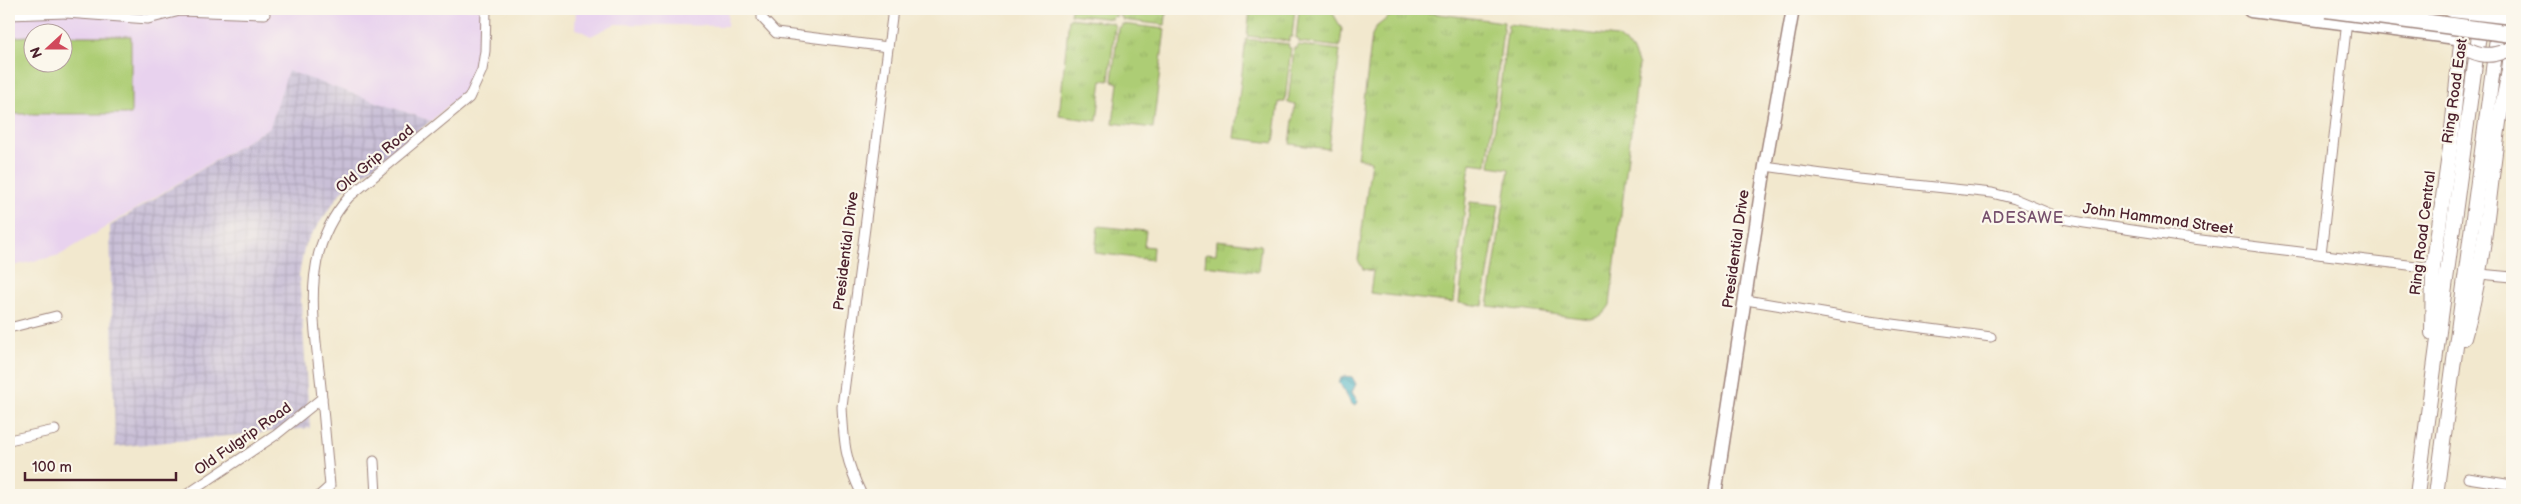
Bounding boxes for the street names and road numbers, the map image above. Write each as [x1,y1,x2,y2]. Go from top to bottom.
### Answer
street label: Ring Road East [2438,37,2472,145]
street label: Old Grip Road [332,121,418,197]
street label: Ring Road Central [2406,170,2440,296]
street label: Presidential Drive [1718,188,1754,310]
street label: Presidential Drive [829,190,863,312]
street label: John Hammond Street [2082,199,2235,239]
street label: Old Fulgrip Road [191,398,295,480]

